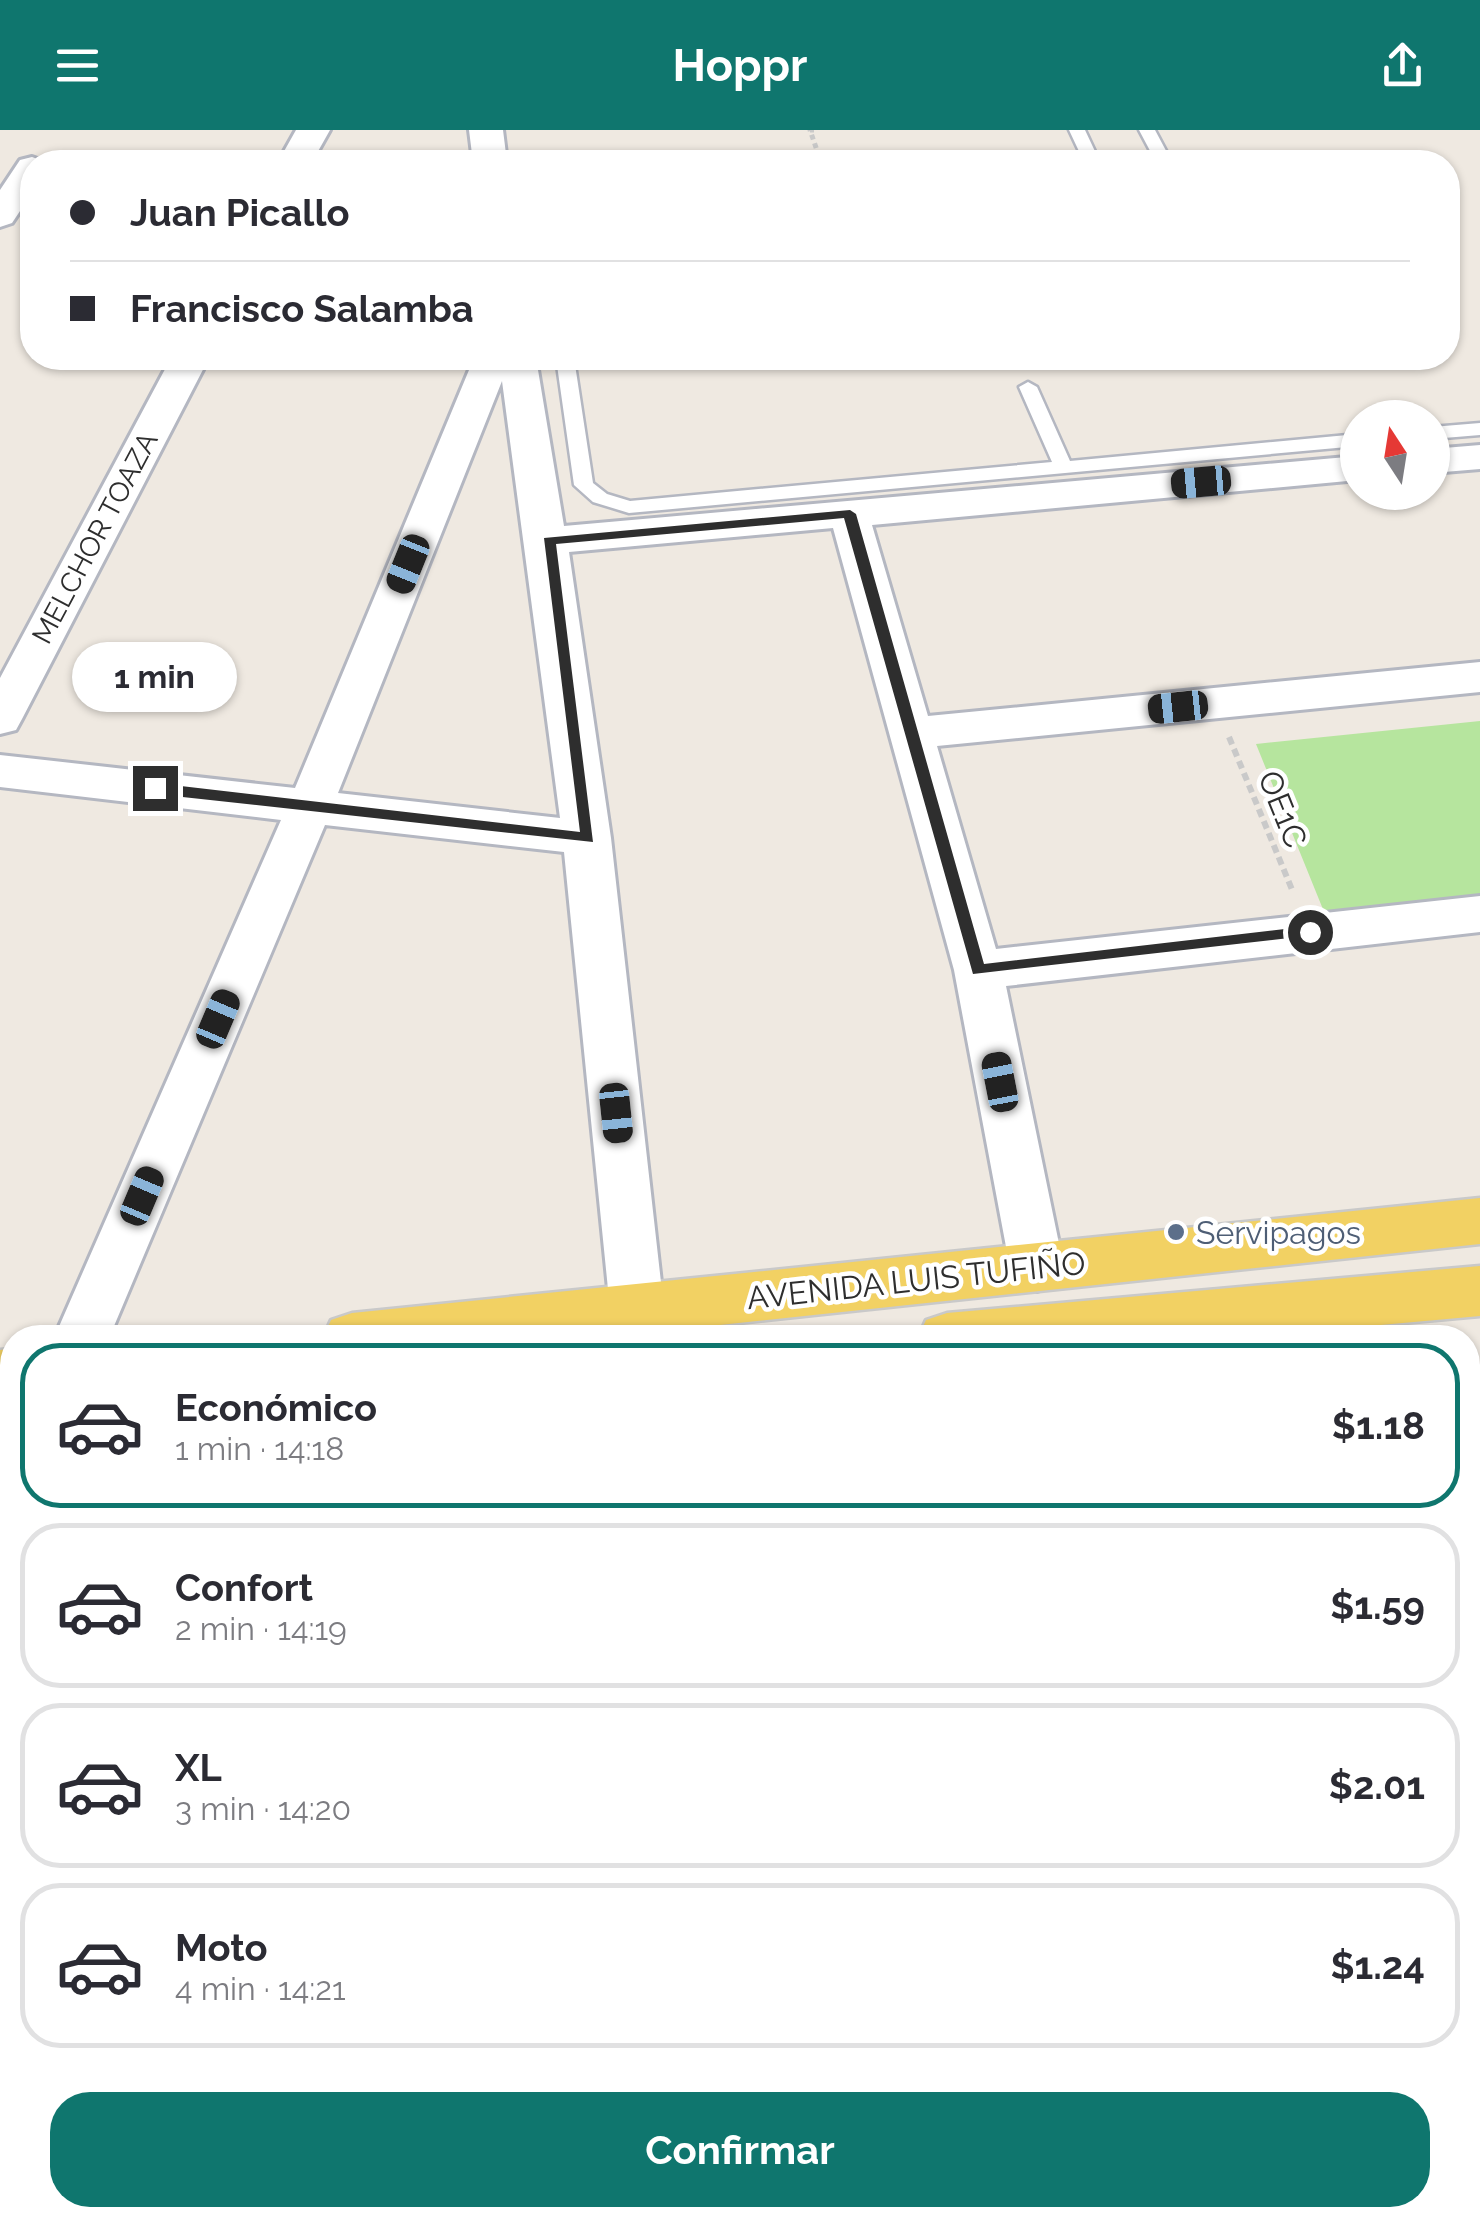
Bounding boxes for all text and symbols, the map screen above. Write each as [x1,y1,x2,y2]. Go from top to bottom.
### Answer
icon: menu [50,38,105,93]
icon: share [1375,38,1430,93]
text: Hoppr [673,39,807,92]
text: Juan Picallo [130,190,349,235]
text: Francisco Salamba [130,286,474,331]
north arrow [1340,400,1450,510]
map controls [1340,400,1450,510]
street label: MELCHOR TOAZA [25,427,165,649]
car [1170,464,1232,500]
car [383,531,433,597]
callout: 1 min [72,643,238,713]
text: 1 min [114,658,195,695]
car [1147,689,1209,725]
street label: OE1C [1251,765,1315,853]
route end [133,766,178,811]
route start [1288,910,1333,955]
car [192,986,244,1052]
car [980,1050,1020,1114]
car [598,1082,634,1144]
car [116,1163,168,1229]
place label: Servipagos [1196,1214,1361,1251]
marker: Servipagos [1165,1221,1187,1243]
street label: AVENIDA LUIS TUFIÑO [745,1244,1087,1316]
icon: car [55,1381,145,1471]
text: Económico [175,1385,377,1430]
text: $1.18 [1332,1403,1425,1448]
text: 1 min · 14:18 [175,1430,344,1467]
icon: car [55,1561,145,1651]
text: Confort [175,1565,313,1610]
text: $1.59 [1330,1583,1425,1628]
text: 2 min · 14:19 [175,1610,347,1647]
icon: car [55,1741,145,1831]
text: XL [175,1745,222,1790]
text: $2.01 [1329,1763,1425,1808]
text: 3 min · 14:20 [175,1790,351,1827]
icon: car [55,1921,145,2011]
text: Moto [175,1925,268,1970]
text: $1.24 [1330,1943,1425,1988]
text: 4 min · 14:21 [175,1970,346,2007]
button: Confirmar [50,2092,1430,2207]

